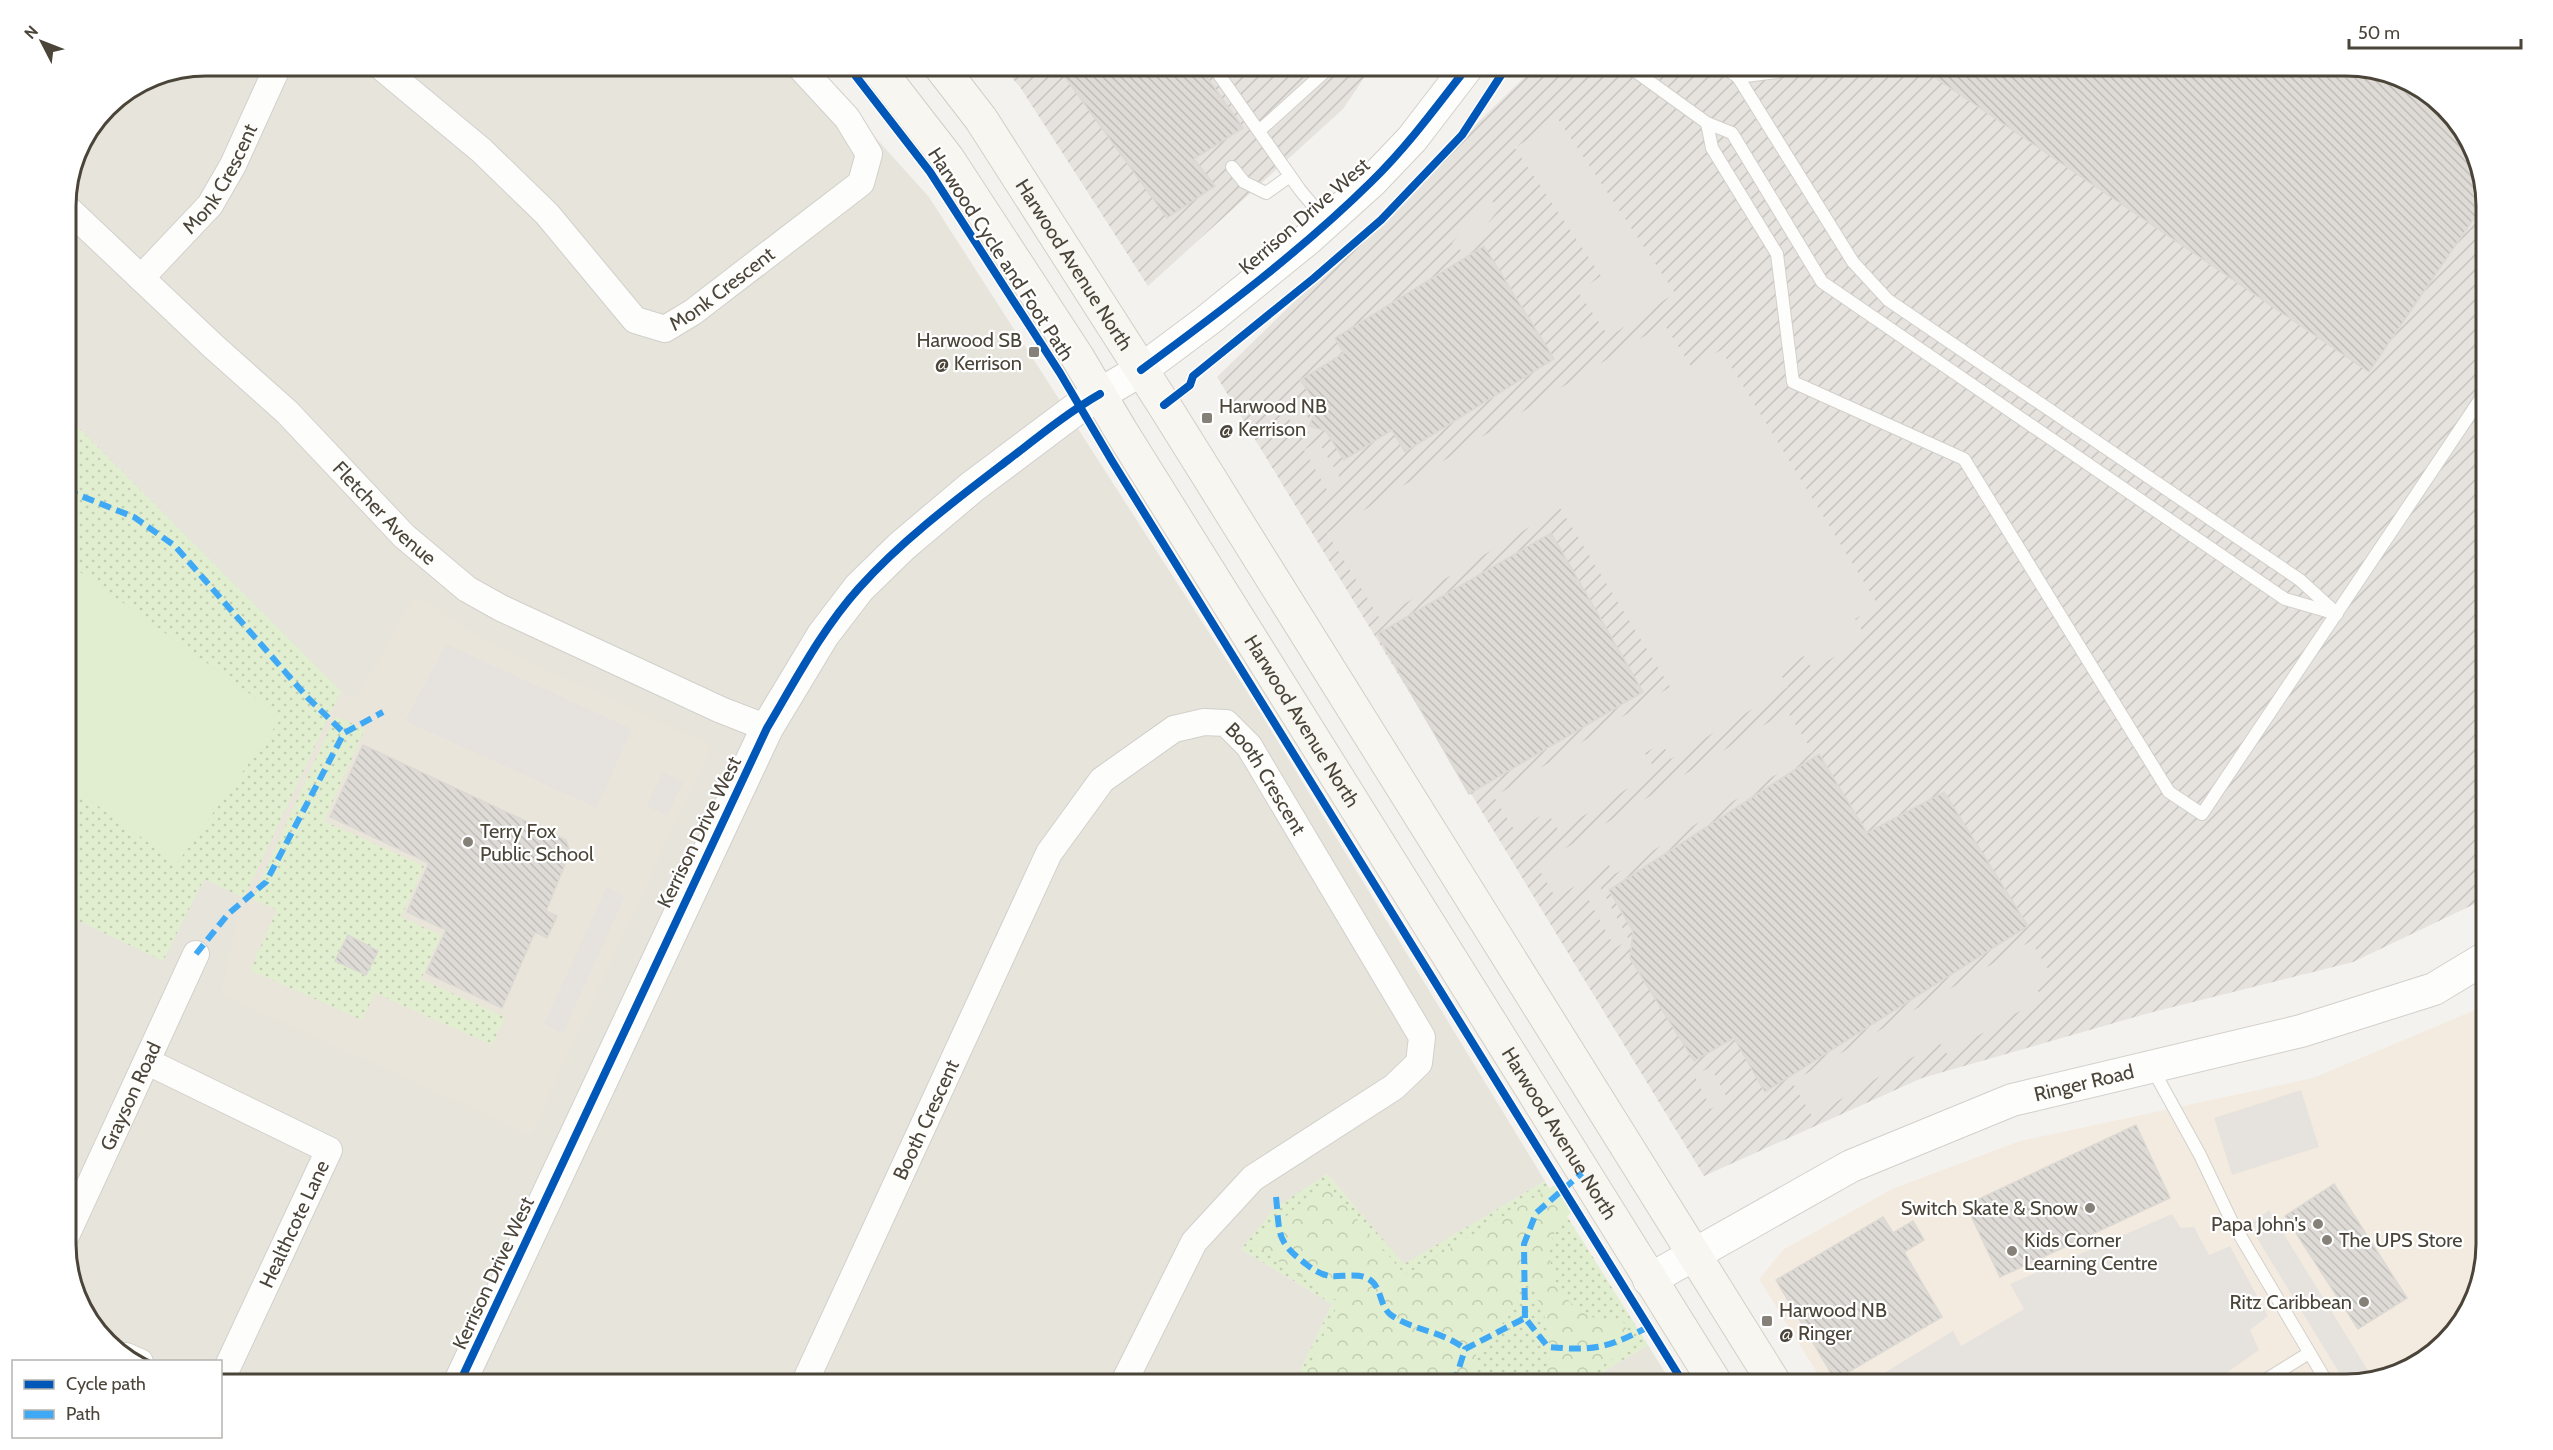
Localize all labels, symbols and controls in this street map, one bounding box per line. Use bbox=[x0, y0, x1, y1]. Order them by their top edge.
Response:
north arrow bbox=[12, 12, 72, 72]
scale bar bbox=[2349, 12, 2522, 50]
text: N bbox=[20, 22, 42, 43]
text: 50 m bbox=[2358, 22, 2400, 44]
street label: Monk Crescent bbox=[177, 120, 262, 239]
street label: Harwood Cycle and Foot Path bbox=[923, 143, 1079, 365]
street label: Kerrison Drive West bbox=[1234, 152, 1375, 279]
street label: Harwood Avenue North bbox=[1011, 175, 1138, 355]
street label: Monk Crescent bbox=[665, 242, 779, 336]
place label: Harwood SB @ Kerrison bbox=[917, 328, 1022, 375]
marker: Harwood SB @ Kerrison bbox=[1027, 345, 1041, 359]
place label: Harwood NB @ Kerrison bbox=[1219, 394, 1327, 441]
marker: Harwood NB @ Kerrison bbox=[1200, 411, 1214, 425]
street label: Fletcher Avenue bbox=[328, 456, 441, 570]
street label: Harwood Avenue North bbox=[1239, 630, 1365, 812]
street label: Booth Crescent bbox=[1220, 717, 1311, 839]
street label: Kerrison Drive West bbox=[652, 752, 746, 912]
place label: Terry Fox Public School bbox=[480, 819, 594, 866]
marker: Terry Fox Public School bbox=[461, 835, 475, 849]
street label: Grayson Road bbox=[95, 1038, 166, 1154]
street label: Harwood Avenue North bbox=[1497, 1043, 1622, 1224]
street label: Booth Crescent bbox=[888, 1056, 964, 1184]
street label: Ringer Road bbox=[2032, 1059, 2136, 1106]
street label: Healthcote Lane bbox=[254, 1156, 334, 1292]
street label: Kerrison Drive West bbox=[447, 1193, 539, 1353]
place label: Switch Skate & Snow bbox=[1901, 1196, 2078, 1220]
marker: Switch Skate & Snow bbox=[2083, 1201, 2097, 1215]
place label: Papa John's bbox=[2211, 1212, 2306, 1236]
marker: Papa John's bbox=[2311, 1217, 2325, 1231]
place label: Kids Corner Learning Centre bbox=[2024, 1228, 2157, 1275]
place label: The UPS Store bbox=[2339, 1228, 2463, 1252]
marker: The UPS Store bbox=[2320, 1233, 2334, 1247]
marker: Kids Corner Learning Centre bbox=[2005, 1244, 2019, 1258]
place label: Ritz Caribbean bbox=[2229, 1290, 2352, 1314]
marker: Ritz Caribbean bbox=[2357, 1295, 2371, 1309]
place label: Harwood NB @ Ringer bbox=[1779, 1298, 1887, 1345]
marker: Harwood NB @ Ringer bbox=[1760, 1314, 1774, 1328]
legend bbox=[12, 1360, 222, 1438]
text: Cycle path bbox=[66, 1373, 146, 1395]
text: Path bbox=[66, 1403, 100, 1425]

